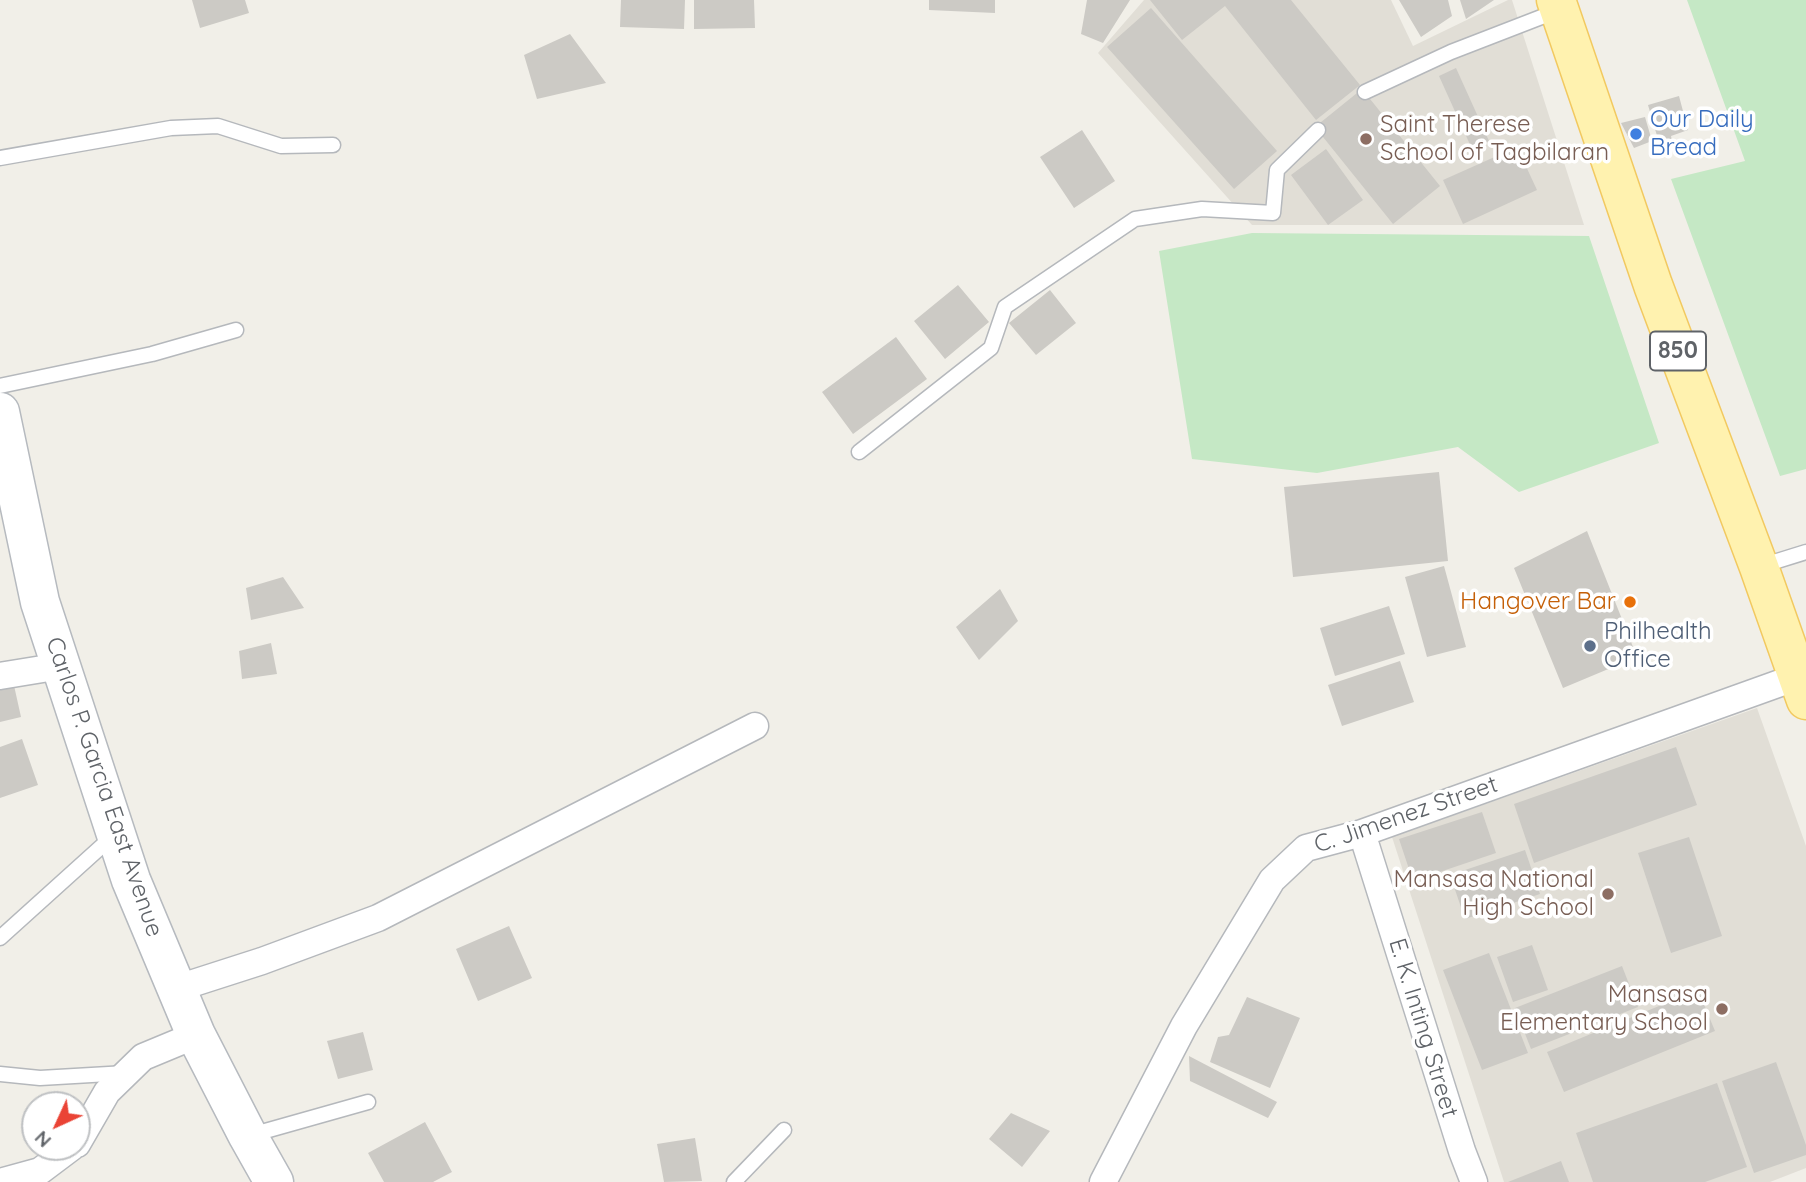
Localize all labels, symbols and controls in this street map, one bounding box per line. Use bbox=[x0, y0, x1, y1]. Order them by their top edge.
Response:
place label: Our Daily Bread bbox=[1650, 106, 1754, 162]
place label: Saint Therese School of Tagbilaran bbox=[1380, 111, 1609, 167]
marker: Our Daily Bread bbox=[1628, 126, 1644, 142]
marker: Saint Therese School of Tagbilaran bbox=[1358, 131, 1374, 147]
road number: 850 bbox=[1650, 332, 1706, 370]
place label: Hangover Bar bbox=[1460, 588, 1616, 616]
marker: Hangover Bar bbox=[1622, 594, 1638, 610]
place label: Philhealth Office bbox=[1604, 618, 1712, 674]
street label: Carlos P. Garcia East Avenue bbox=[39, 633, 169, 941]
marker: Philhealth Office bbox=[1582, 638, 1598, 654]
street label: C. Jimenez Street bbox=[1311, 770, 1501, 860]
place label: Mansasa National High School bbox=[1393, 866, 1594, 922]
marker: Mansasa National High School bbox=[1600, 886, 1616, 902]
street label: E. K. Inting Street bbox=[1382, 935, 1464, 1121]
place label: Mansasa Elementary School bbox=[1500, 981, 1708, 1037]
marker: Mansasa Elementary School bbox=[1714, 1001, 1730, 1017]
north arrow bbox=[21, 1091, 91, 1161]
text: N bbox=[29, 1126, 56, 1153]

